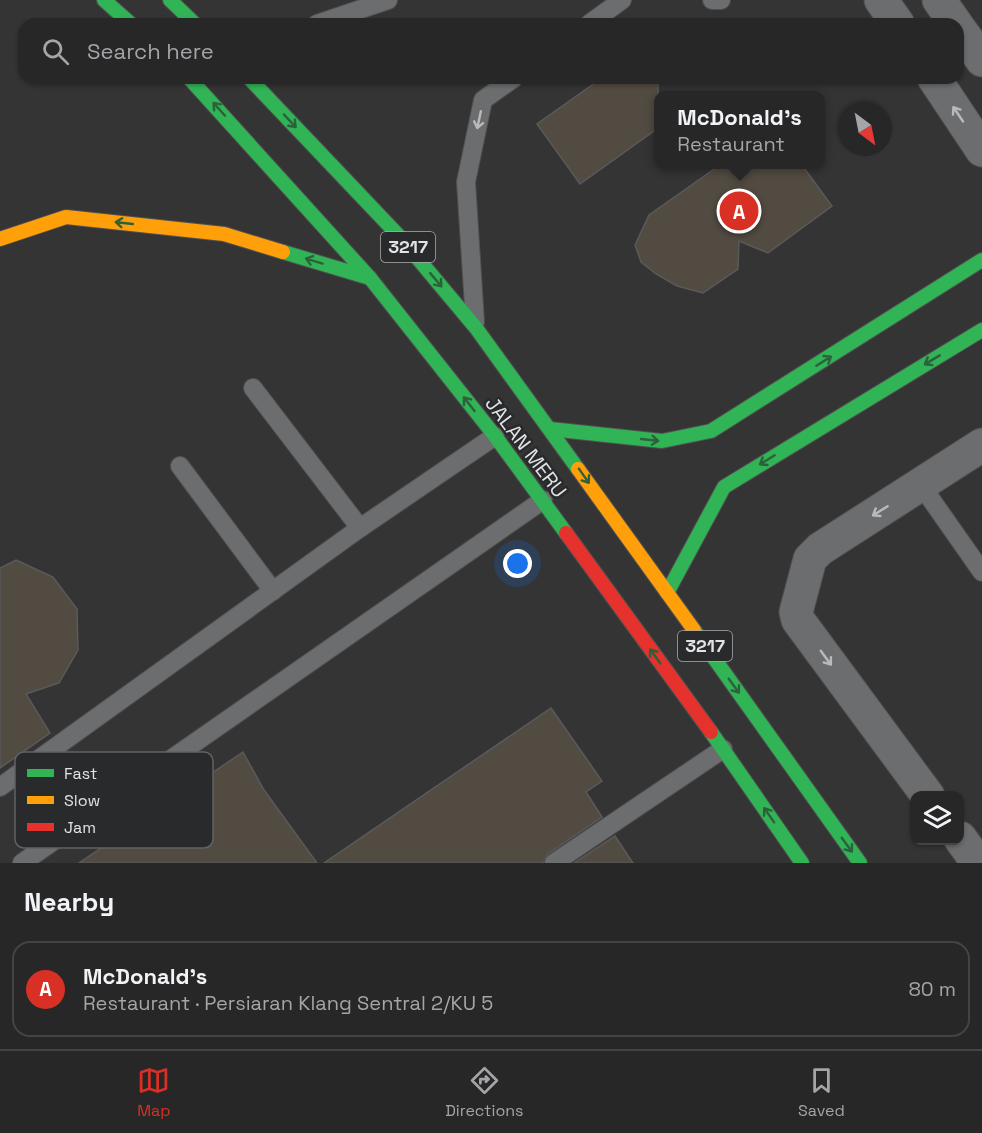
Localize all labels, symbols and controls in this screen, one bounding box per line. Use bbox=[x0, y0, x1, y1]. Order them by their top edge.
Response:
search box bbox=[18, 18, 964, 84]
icon: search bbox=[39, 35, 72, 68]
text: Search here bbox=[87, 37, 214, 65]
popup bbox=[654, 91, 825, 169]
one-way arrow bbox=[212, 102, 226, 117]
north arrow bbox=[838, 102, 892, 156]
text: McDonald's bbox=[677, 103, 802, 131]
one-way arrow bbox=[952, 106, 964, 123]
one-way arrow bbox=[473, 110, 484, 130]
one-way arrow bbox=[282, 113, 297, 128]
text: Restaurant bbox=[677, 131, 785, 157]
pin: A bbox=[720, 188, 758, 234]
one-way arrow bbox=[114, 217, 134, 228]
road number: 3217 bbox=[381, 232, 435, 262]
one-way arrow bbox=[305, 255, 324, 266]
one-way arrow bbox=[429, 272, 442, 288]
one-way arrow bbox=[815, 355, 832, 367]
one-way arrow bbox=[924, 355, 941, 367]
street label: JALAN MERU bbox=[479, 391, 573, 503]
one-way arrow bbox=[463, 396, 476, 412]
one-way arrow bbox=[640, 435, 660, 446]
one-way arrow bbox=[760, 454, 776, 466]
one-way arrow bbox=[578, 468, 590, 484]
one-way arrow bbox=[871, 504, 888, 517]
your location bbox=[503, 549, 532, 578]
road number: 3217 bbox=[678, 631, 732, 661]
one-way arrow bbox=[649, 649, 662, 665]
one-way arrow bbox=[820, 649, 832, 665]
one-way arrow bbox=[728, 678, 740, 694]
legend bbox=[15, 752, 213, 848]
text: Fast bbox=[64, 763, 97, 784]
text: Slow bbox=[64, 790, 100, 811]
map controls bbox=[910, 791, 964, 845]
button: layers bbox=[910, 791, 964, 845]
one-way arrow bbox=[763, 807, 775, 824]
text: Jam bbox=[64, 817, 96, 838]
one-way arrow bbox=[841, 836, 853, 853]
text: Nearby bbox=[24, 885, 114, 919]
text: McDonald's bbox=[83, 962, 207, 990]
text: A bbox=[39, 976, 52, 1002]
text: 80 m bbox=[908, 976, 956, 1002]
text: Restaurant · Persiaran Klang Sentral 2/KU 5 bbox=[83, 990, 493, 1016]
tab: Map bbox=[137, 1064, 171, 1121]
tab: Directions bbox=[445, 1064, 524, 1121]
tab: Saved bbox=[798, 1064, 845, 1121]

